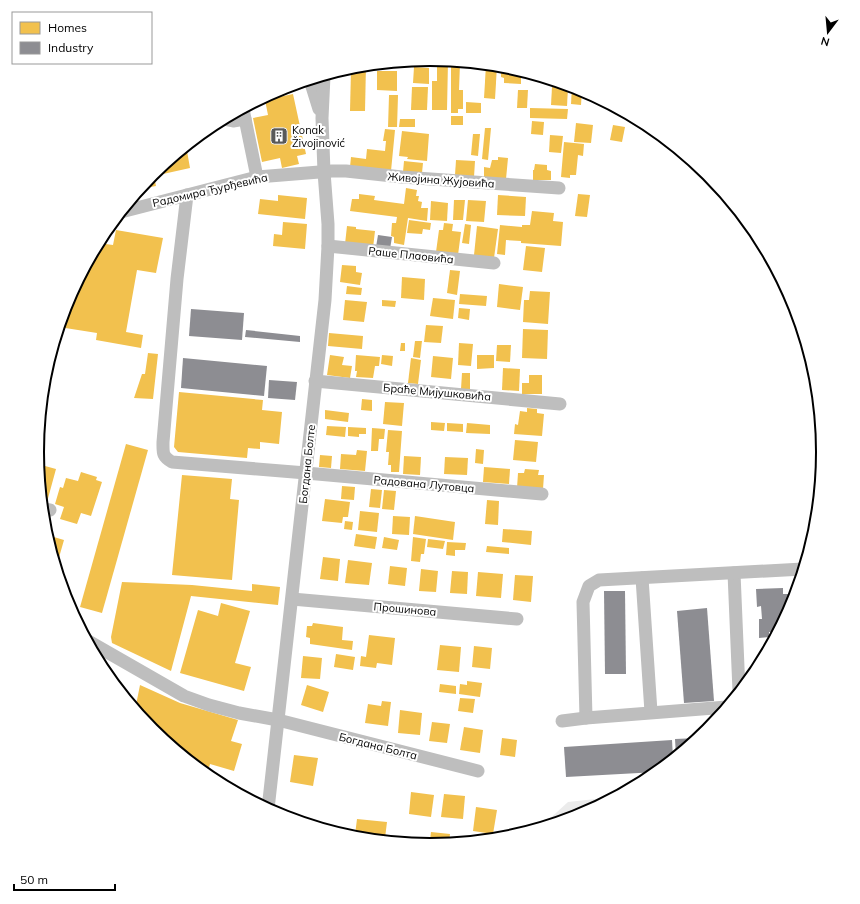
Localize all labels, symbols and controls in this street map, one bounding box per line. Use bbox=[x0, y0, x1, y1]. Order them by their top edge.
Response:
legend bbox=[12, 12, 152, 64]
north arrow bbox=[808, 12, 848, 52]
text: Homes bbox=[48, 20, 87, 35]
text: N bbox=[819, 34, 831, 49]
text: Industry bbox=[48, 40, 94, 55]
place label: Konak Živojinović bbox=[292, 123, 346, 150]
building icon: Konak Živojinović bbox=[269, 126, 289, 146]
street label: Живојина Жујовића bbox=[387, 169, 495, 191]
street label: Радомира Ђурђевића bbox=[151, 170, 269, 210]
street label: Раше Плаовића bbox=[368, 244, 454, 266]
street label: Браће Мијушковића bbox=[382, 380, 492, 404]
street label: Богдана Болте bbox=[296, 424, 318, 504]
street label: Радована Лутовца bbox=[373, 473, 475, 495]
street label: Прошинова bbox=[373, 599, 437, 619]
street label: Богдана Болта bbox=[337, 730, 419, 762]
scale bar bbox=[14, 866, 115, 892]
text: 50 m bbox=[20, 872, 48, 887]

